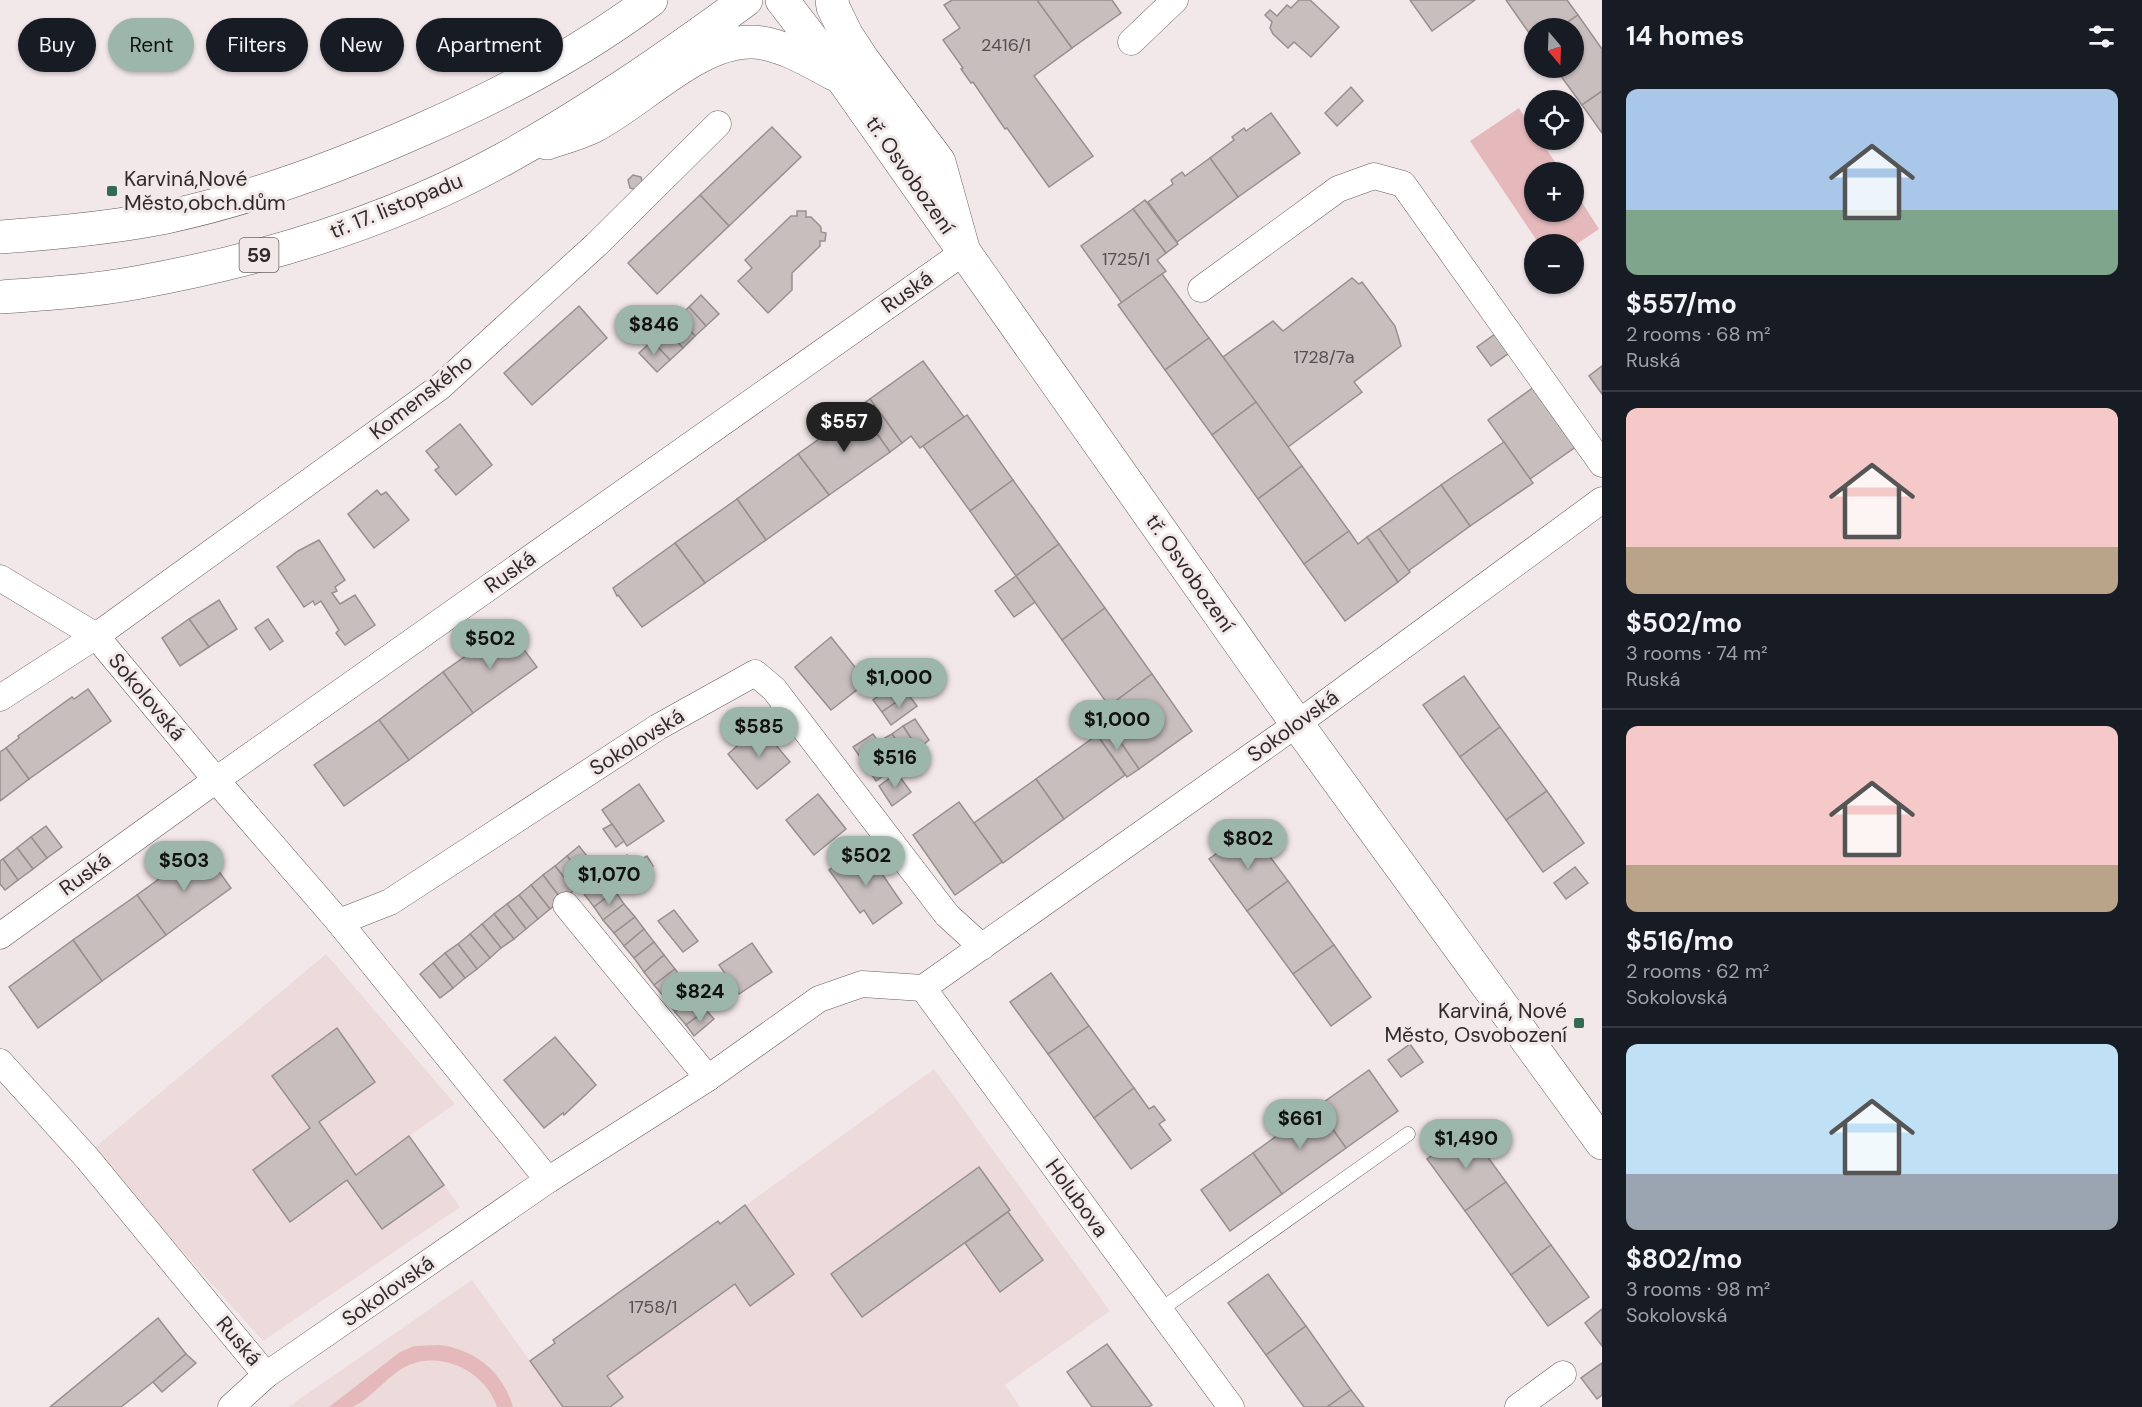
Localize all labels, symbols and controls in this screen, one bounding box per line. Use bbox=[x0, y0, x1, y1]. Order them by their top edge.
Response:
chip: Buy bbox=[18, 18, 96, 72]
chip: Rent bbox=[108, 18, 194, 72]
chip: Filters bbox=[206, 18, 308, 72]
chip: New bbox=[320, 18, 404, 72]
chip: Apartment bbox=[416, 18, 563, 72]
north arrow bbox=[1524, 18, 1584, 78]
map controls bbox=[1524, 18, 1584, 294]
text: 14 homes bbox=[1626, 19, 1744, 53]
icon: filters bbox=[2085, 20, 2118, 53]
house number: 2416/1 bbox=[981, 33, 1031, 57]
button: locate bbox=[1524, 90, 1584, 150]
street label: tř. Osvobození bbox=[859, 110, 961, 240]
icon: home bbox=[1818, 128, 1926, 236]
button: + bbox=[1524, 162, 1584, 222]
place label: Karviná,Nové Město,obch.dům bbox=[124, 165, 286, 217]
street label: tř. 17. listopadu bbox=[325, 167, 467, 245]
marker: Karviná,Nové Město,obch.dům bbox=[105, 184, 119, 198]
button: − bbox=[1524, 234, 1584, 294]
road number: 59 bbox=[240, 238, 278, 272]
house number: 1725/1 bbox=[1102, 247, 1150, 271]
street label: Ruská bbox=[876, 264, 938, 320]
text: $557/mo bbox=[1626, 287, 1737, 321]
pin: $846 bbox=[618, 305, 690, 356]
text: $846 bbox=[629, 311, 679, 337]
text: 2 rooms · 68 m² bbox=[1626, 321, 1771, 347]
house number: 1728/7a bbox=[1293, 345, 1355, 369]
text: Ruská bbox=[1626, 347, 1680, 373]
street label: Komenského bbox=[364, 348, 478, 446]
pin: $557 bbox=[808, 402, 880, 453]
text: $557 bbox=[820, 408, 868, 434]
icon: home bbox=[1818, 447, 1926, 555]
street label: tř. Osvobození bbox=[1139, 508, 1241, 638]
street label: Ruská bbox=[479, 544, 541, 600]
text: $502/mo bbox=[1626, 606, 1742, 640]
pin: $502 bbox=[454, 619, 526, 670]
text: $502 bbox=[465, 625, 515, 651]
text: 3 rooms · 74 m² bbox=[1626, 640, 1768, 666]
street label: Sokolovská bbox=[102, 647, 192, 747]
pin: $1,000 bbox=[850, 658, 948, 709]
text: $1,000 bbox=[866, 664, 932, 690]
text: Ruská bbox=[1626, 666, 1680, 692]
street label: Sokolovská bbox=[1242, 683, 1344, 769]
pin: $1,000 bbox=[1068, 700, 1166, 751]
street label: Sokolovská bbox=[584, 702, 690, 782]
text: $1,000 bbox=[1084, 706, 1150, 732]
pin: $585 bbox=[723, 707, 795, 758]
text: $585 bbox=[734, 713, 784, 739]
pin: $516 bbox=[859, 738, 931, 789]
text: $516 bbox=[873, 744, 917, 770]
icon: home bbox=[1818, 765, 1926, 873]
pin: $802 bbox=[1212, 819, 1284, 870]
text: $802 bbox=[1223, 825, 1273, 851]
pin: $502 bbox=[830, 836, 902, 887]
pin: $503 bbox=[148, 841, 220, 892]
text: $502 bbox=[841, 842, 891, 868]
street label: Ruská bbox=[54, 846, 116, 902]
text: $503 bbox=[159, 847, 209, 873]
pin: $1,070 bbox=[560, 855, 658, 906]
text: $1,070 bbox=[578, 861, 640, 887]
text: $516/mo bbox=[1626, 924, 1734, 958]
text: 2 rooms · 62 m² bbox=[1626, 958, 1769, 984]
pin: $824 bbox=[664, 972, 736, 1023]
text: $824 bbox=[676, 978, 725, 1004]
text: Sokolovská bbox=[1626, 984, 1727, 1010]
place label: Karviná, Nové Město, Osvobození bbox=[1384, 997, 1567, 1049]
marker: Karviná, Nové Město, Osvobození bbox=[1572, 1016, 1586, 1030]
icon: home bbox=[1818, 1083, 1926, 1191]
pin: $661 bbox=[1264, 1099, 1336, 1150]
text: $661 bbox=[1278, 1105, 1322, 1131]
pin: $1,490 bbox=[1417, 1119, 1515, 1170]
text: $1,490 bbox=[1434, 1125, 1498, 1151]
street label: Holubova bbox=[1039, 1153, 1115, 1243]
text: $802/mo bbox=[1626, 1242, 1742, 1276]
street label: Sokolovská bbox=[336, 1249, 440, 1333]
text: 3 rooms · 98 m² bbox=[1626, 1276, 1770, 1302]
house number: 1758/1 bbox=[629, 1295, 677, 1319]
text: Sokolovská bbox=[1626, 1302, 1727, 1328]
street label: Ruská bbox=[210, 1310, 268, 1372]

